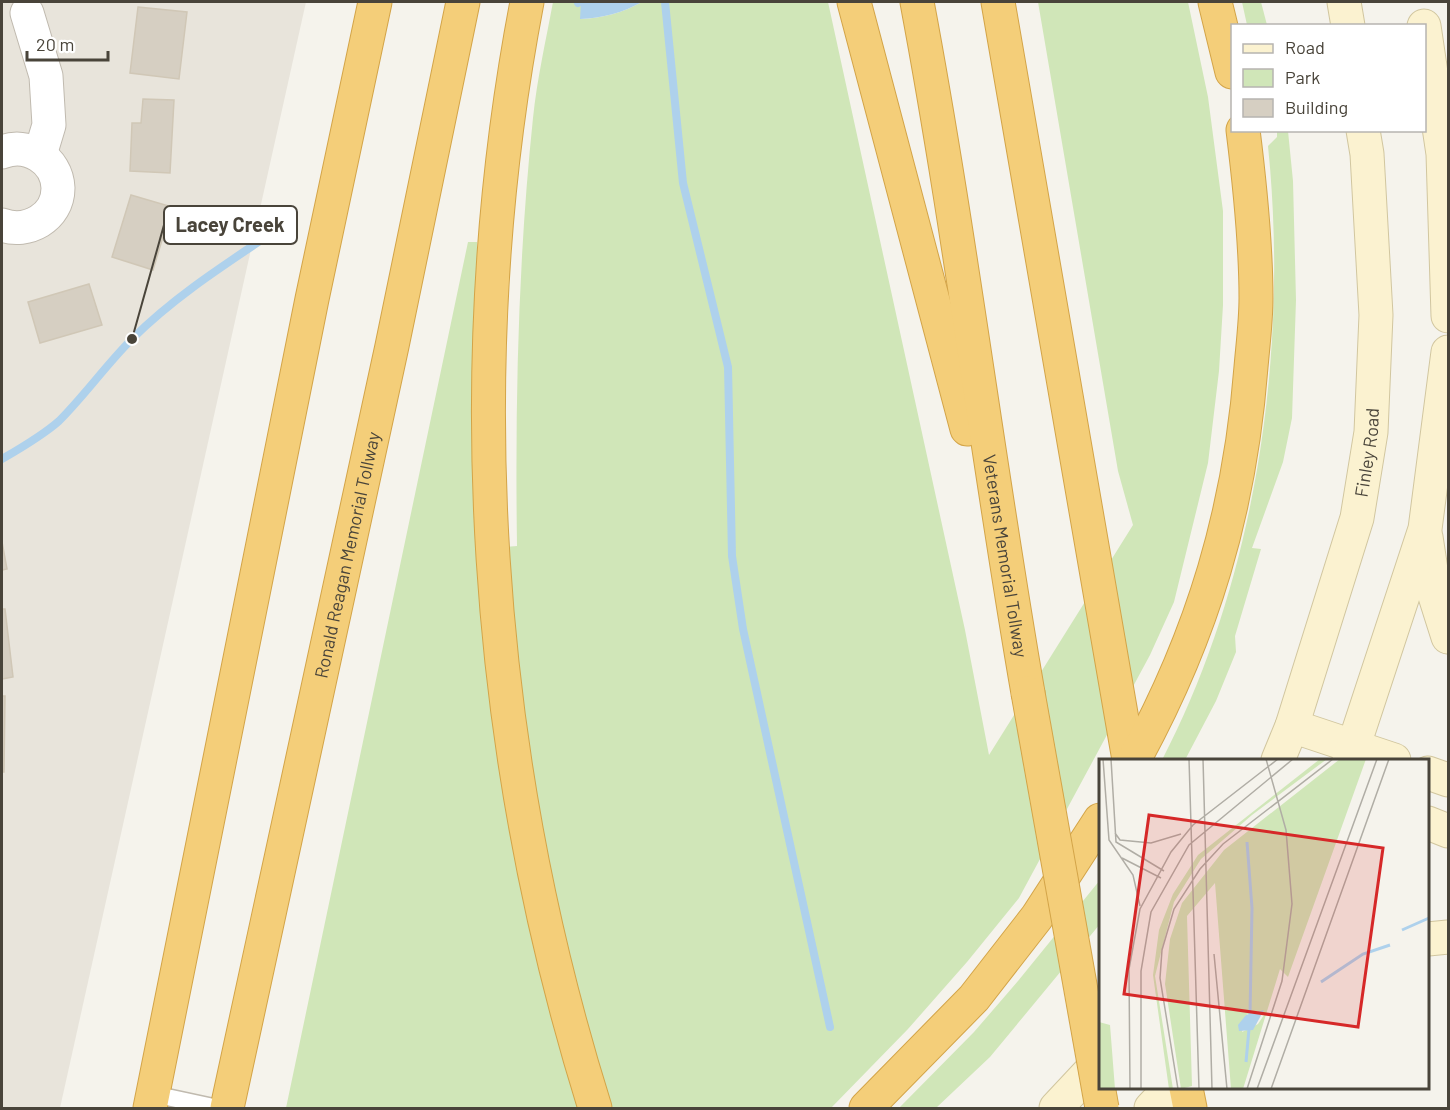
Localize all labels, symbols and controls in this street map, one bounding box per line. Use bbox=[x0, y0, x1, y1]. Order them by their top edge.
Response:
scale bar bbox=[27, 24, 108, 62]
legend bbox=[1231, 24, 1426, 132]
text: 20 m bbox=[36, 33, 74, 55]
text: Road bbox=[1285, 36, 1325, 58]
text: Park bbox=[1285, 66, 1320, 88]
text: Building bbox=[1285, 96, 1348, 118]
callout: Lacey Creek bbox=[164, 206, 297, 244]
text: Lacey Creek bbox=[175, 212, 285, 236]
street label: Finley Road bbox=[1350, 407, 1383, 499]
street label: Ronald Reagan Memorial Tollway bbox=[309, 430, 384, 680]
street label: Veterans Memorial Tollway bbox=[979, 453, 1033, 659]
inset map bbox=[1099, 759, 1429, 1089]

